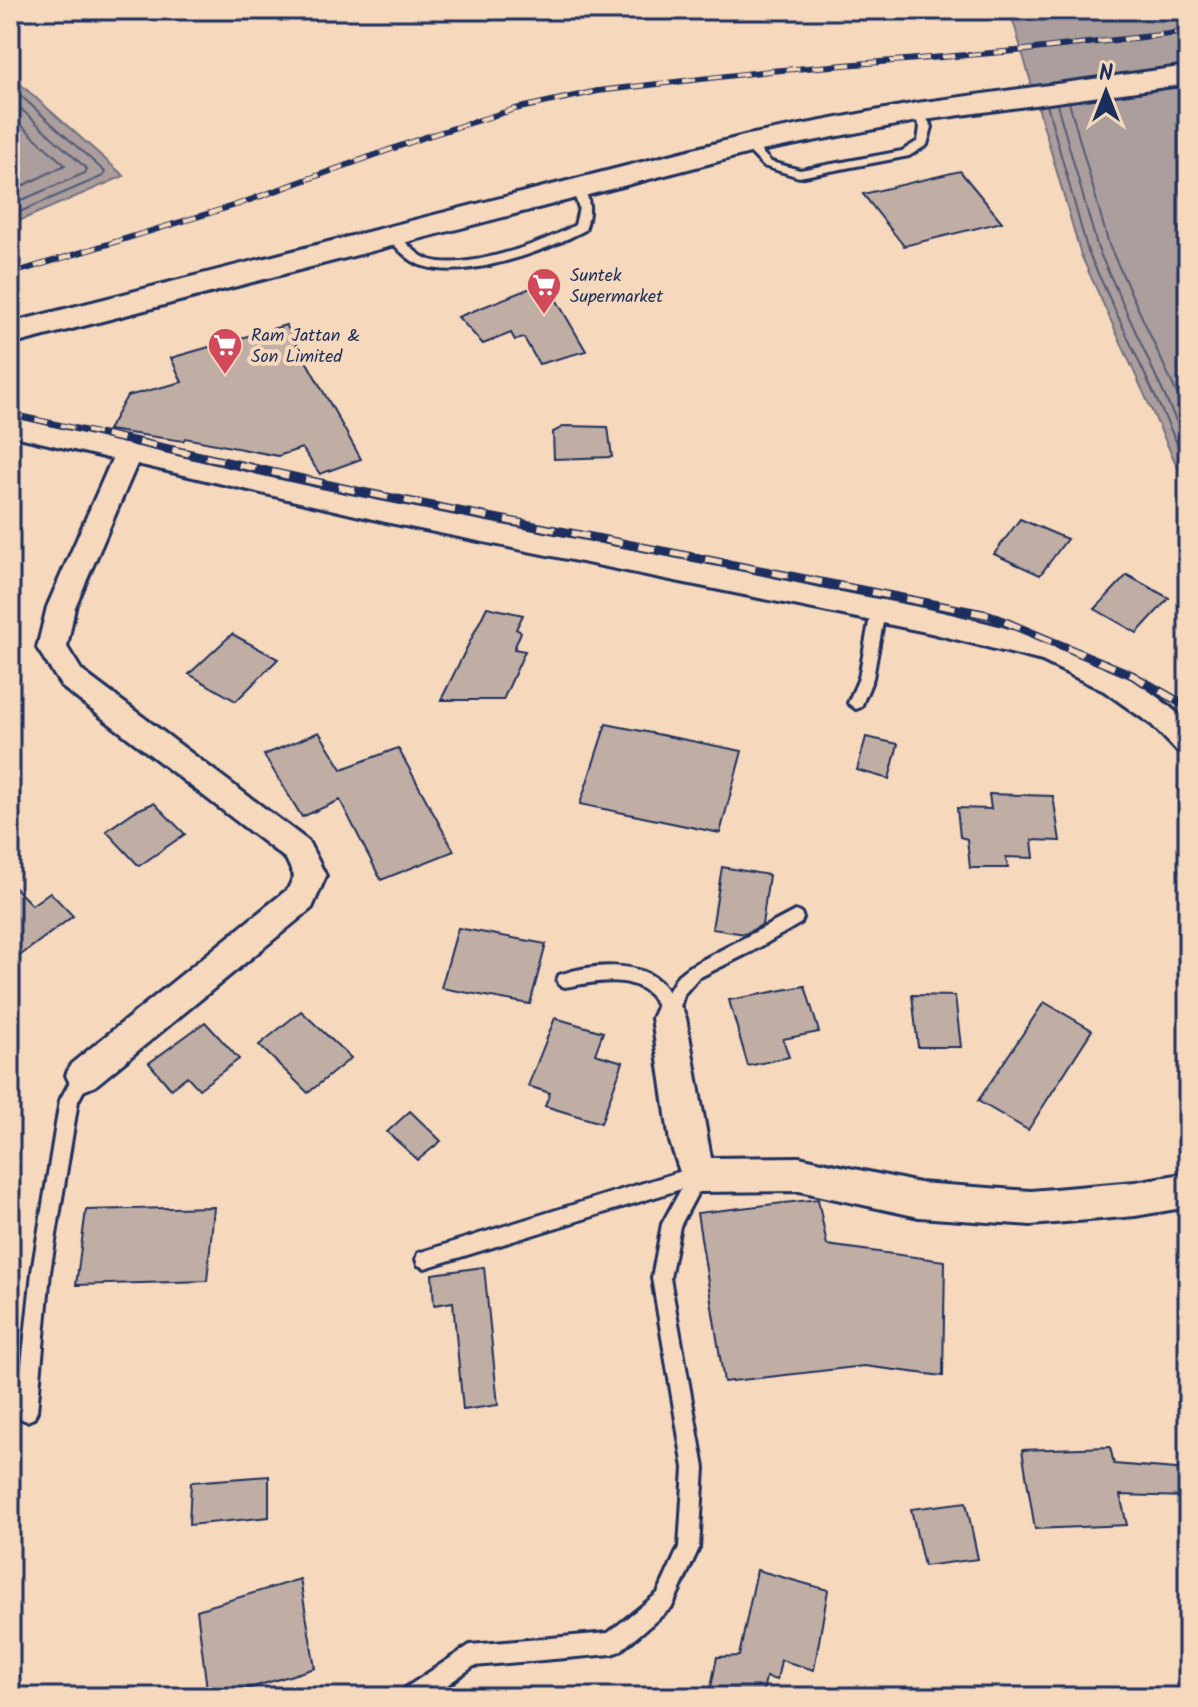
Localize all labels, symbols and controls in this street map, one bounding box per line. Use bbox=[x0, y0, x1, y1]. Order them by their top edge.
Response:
north arrow bbox=[1066, 52, 1146, 132]
text: N bbox=[1099, 57, 1113, 92]
place label: Suntek Supermarket bbox=[570, 262, 664, 312]
supermarket icon: Suntek Supermarket bbox=[525, 266, 563, 316]
place label: Ram Jattan & Son Limited bbox=[251, 322, 360, 372]
supermarket icon: Ram Jattan & Son Limited bbox=[206, 326, 244, 376]

